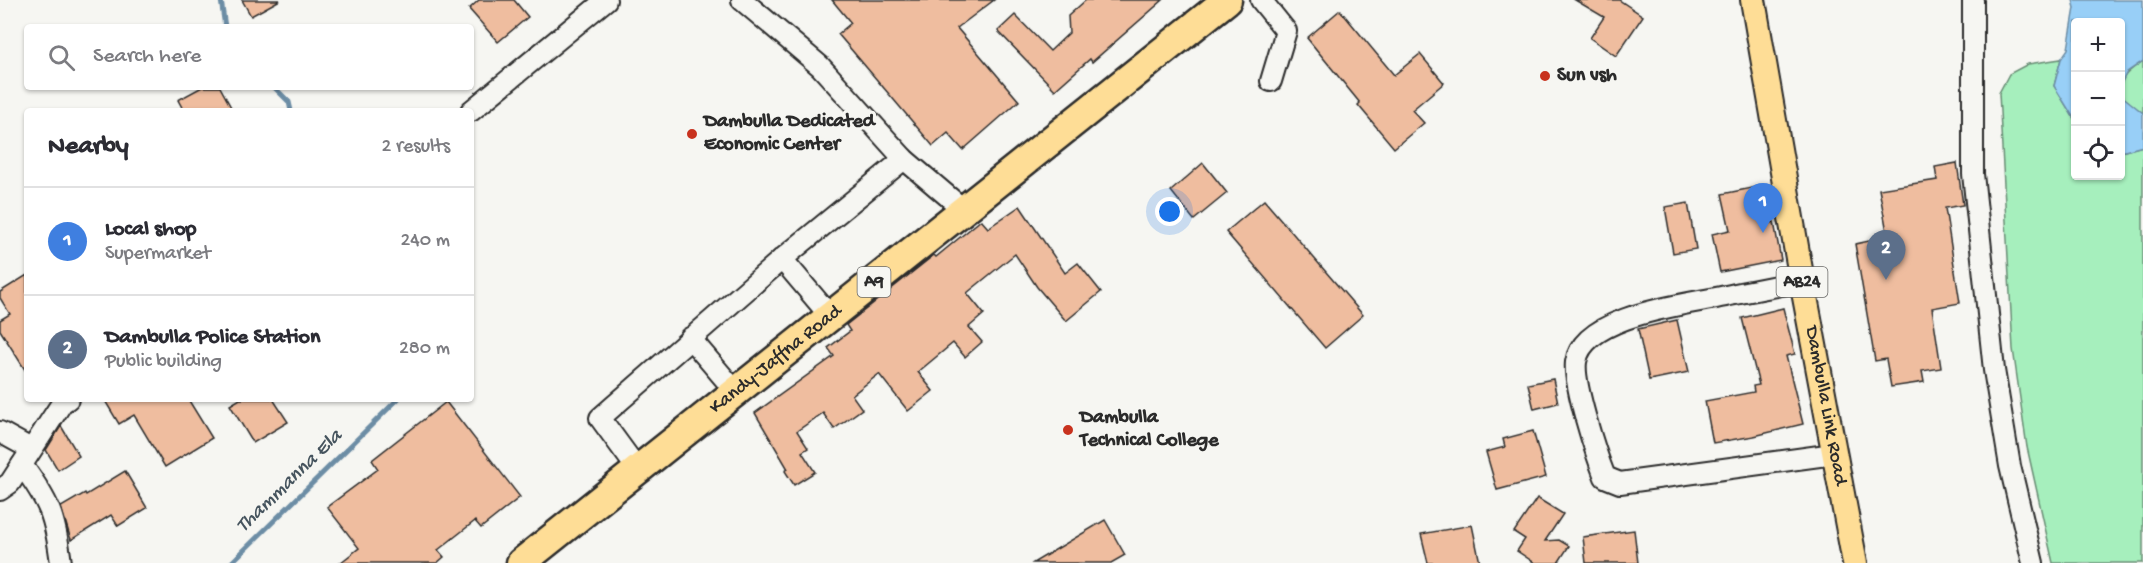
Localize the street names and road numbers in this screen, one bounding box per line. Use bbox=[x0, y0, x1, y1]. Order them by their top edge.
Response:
road number: A9 bbox=[858, 267, 890, 297]
road number: AB24 bbox=[1776, 267, 1828, 297]
street label: Kandy-Jaffna Road bbox=[705, 299, 848, 419]
street label: Dambulla Link Road bbox=[1799, 322, 1852, 489]

